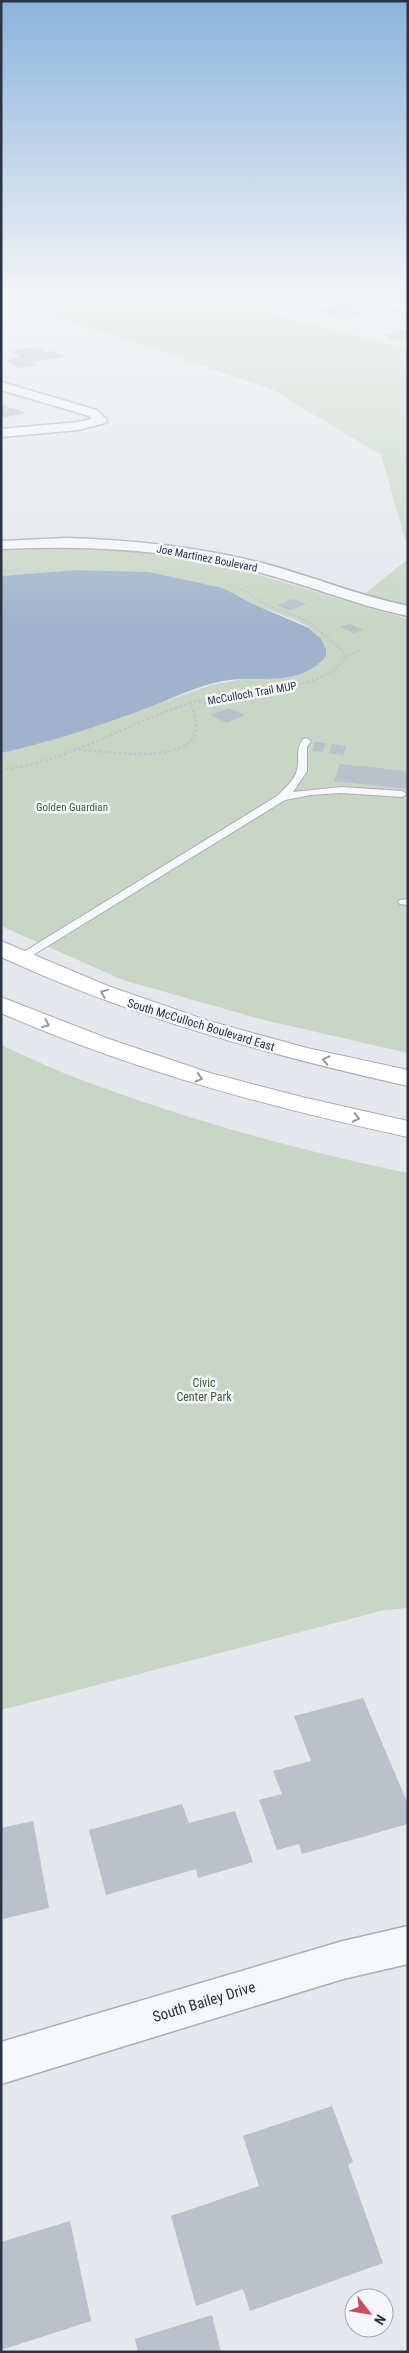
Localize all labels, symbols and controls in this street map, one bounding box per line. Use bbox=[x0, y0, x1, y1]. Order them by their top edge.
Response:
street label: Joe Martinez Boulevard bbox=[155, 542, 258, 575]
street label: McCulloch Trail MUP bbox=[207, 679, 298, 708]
park label: Golden Guardian bbox=[36, 801, 108, 814]
one-way arrow bbox=[100, 989, 108, 999]
street label: South McCulloch Boulevard East bbox=[126, 996, 277, 1054]
one-way arrow bbox=[41, 1018, 50, 1028]
one-way arrow bbox=[321, 1056, 330, 1066]
one-way arrow bbox=[194, 1072, 203, 1082]
one-way arrow bbox=[352, 1112, 361, 1123]
park label: Civic Center Park bbox=[176, 1376, 232, 1404]
street label: South Bailey Drive bbox=[150, 1978, 258, 2026]
north arrow bbox=[344, 2288, 394, 2338]
text: N bbox=[371, 2312, 389, 2327]

